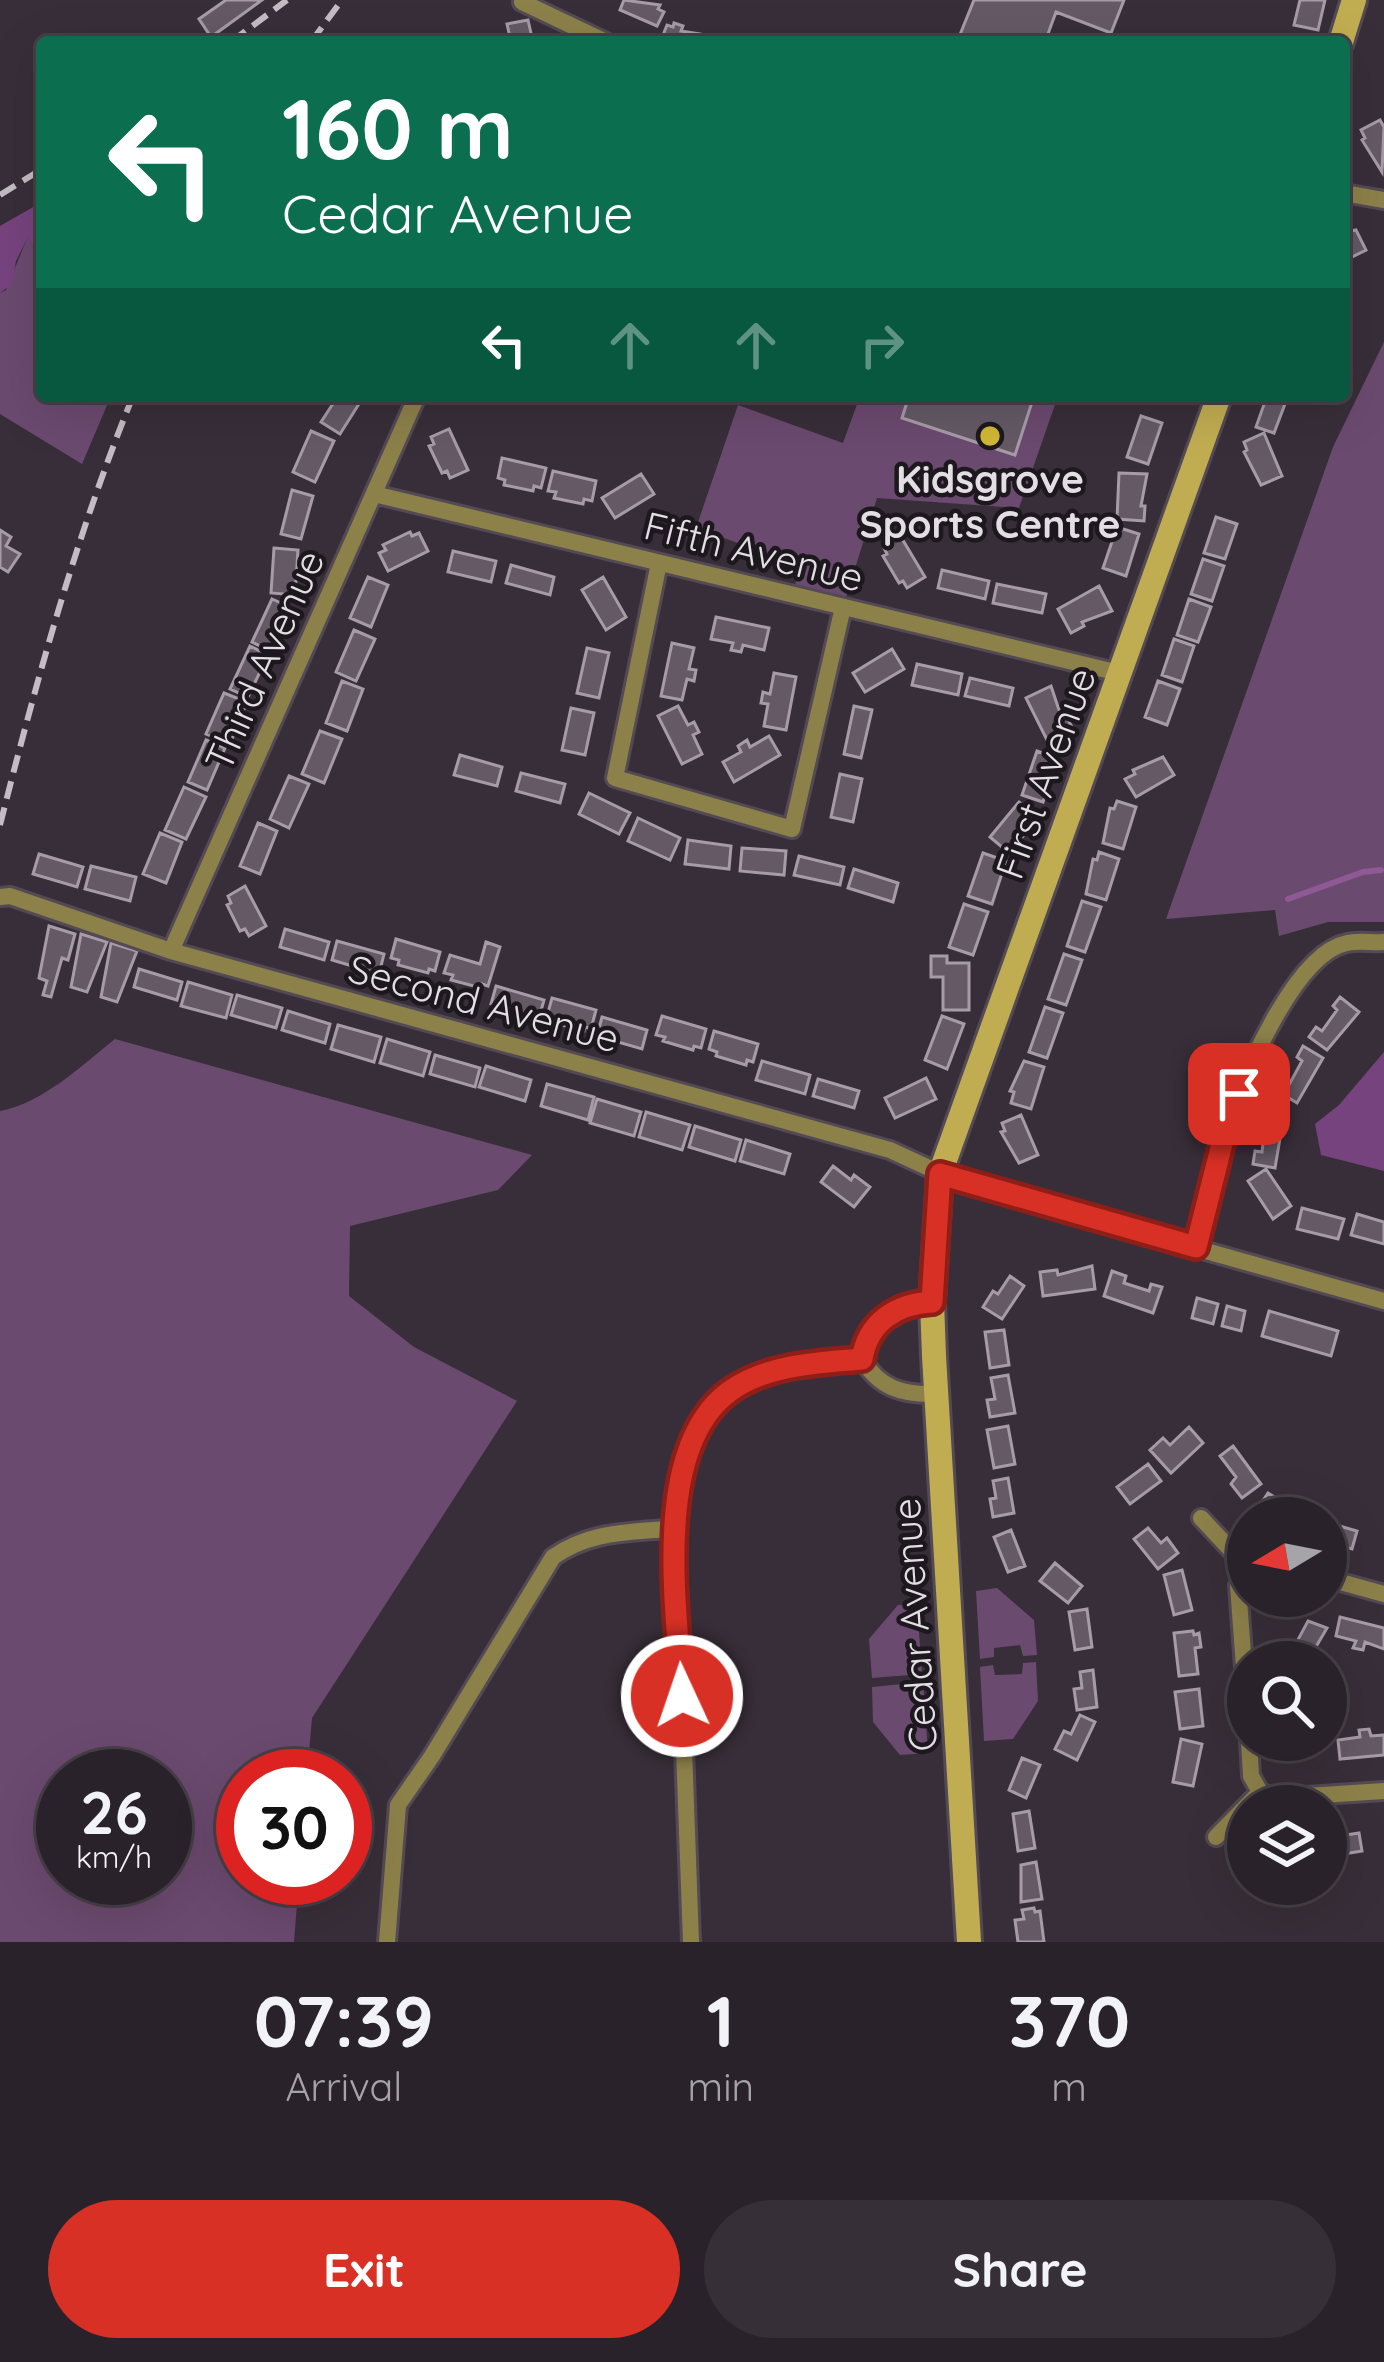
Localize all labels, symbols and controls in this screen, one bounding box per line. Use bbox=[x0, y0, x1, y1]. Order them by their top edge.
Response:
text: 160 m bbox=[282, 75, 514, 180]
icon: left bbox=[84, 84, 240, 240]
text: Cedar Avenue bbox=[282, 179, 633, 247]
icon: left bbox=[471, 312, 537, 378]
icon: ahead bbox=[597, 312, 663, 378]
icon: ahead bbox=[723, 312, 789, 378]
icon: right bbox=[849, 312, 915, 378]
marker: Kidsgrove Sports Centre bbox=[977, 423, 1003, 449]
place label: Kidsgrove Sports Centre bbox=[859, 454, 1121, 548]
street label: Fifth Avenue bbox=[639, 500, 869, 602]
street label: Third Avenue bbox=[194, 542, 334, 778]
street label: First Avenue bbox=[984, 661, 1106, 885]
street label: Second Avenue bbox=[343, 943, 625, 1063]
pin bbox=[1188, 1043, 1290, 1145]
icon: arrive bbox=[1206, 1061, 1272, 1127]
street label: Cedar Avenue bbox=[881, 1497, 947, 1753]
north arrow bbox=[1227, 1497, 1347, 1617]
map controls bbox=[1227, 1497, 1347, 1905]
position arrow bbox=[619, 1633, 745, 1759]
button: search bbox=[1227, 1641, 1347, 1761]
speed limit sign: 30 bbox=[216, 1749, 372, 1905]
text: 26 bbox=[80, 1774, 148, 1849]
button: layers bbox=[1227, 1785, 1347, 1905]
text: km/h bbox=[76, 1838, 152, 1876]
text: 07:39 bbox=[254, 1975, 434, 2065]
text: 1 bbox=[707, 1975, 735, 2065]
text: 370 bbox=[1008, 1975, 1130, 2065]
text: Arrival bbox=[285, 2062, 402, 2111]
text: min bbox=[688, 2062, 754, 2111]
text: m bbox=[1051, 2062, 1087, 2111]
button: Exit bbox=[48, 2200, 680, 2338]
button: Share bbox=[704, 2200, 1336, 2338]

